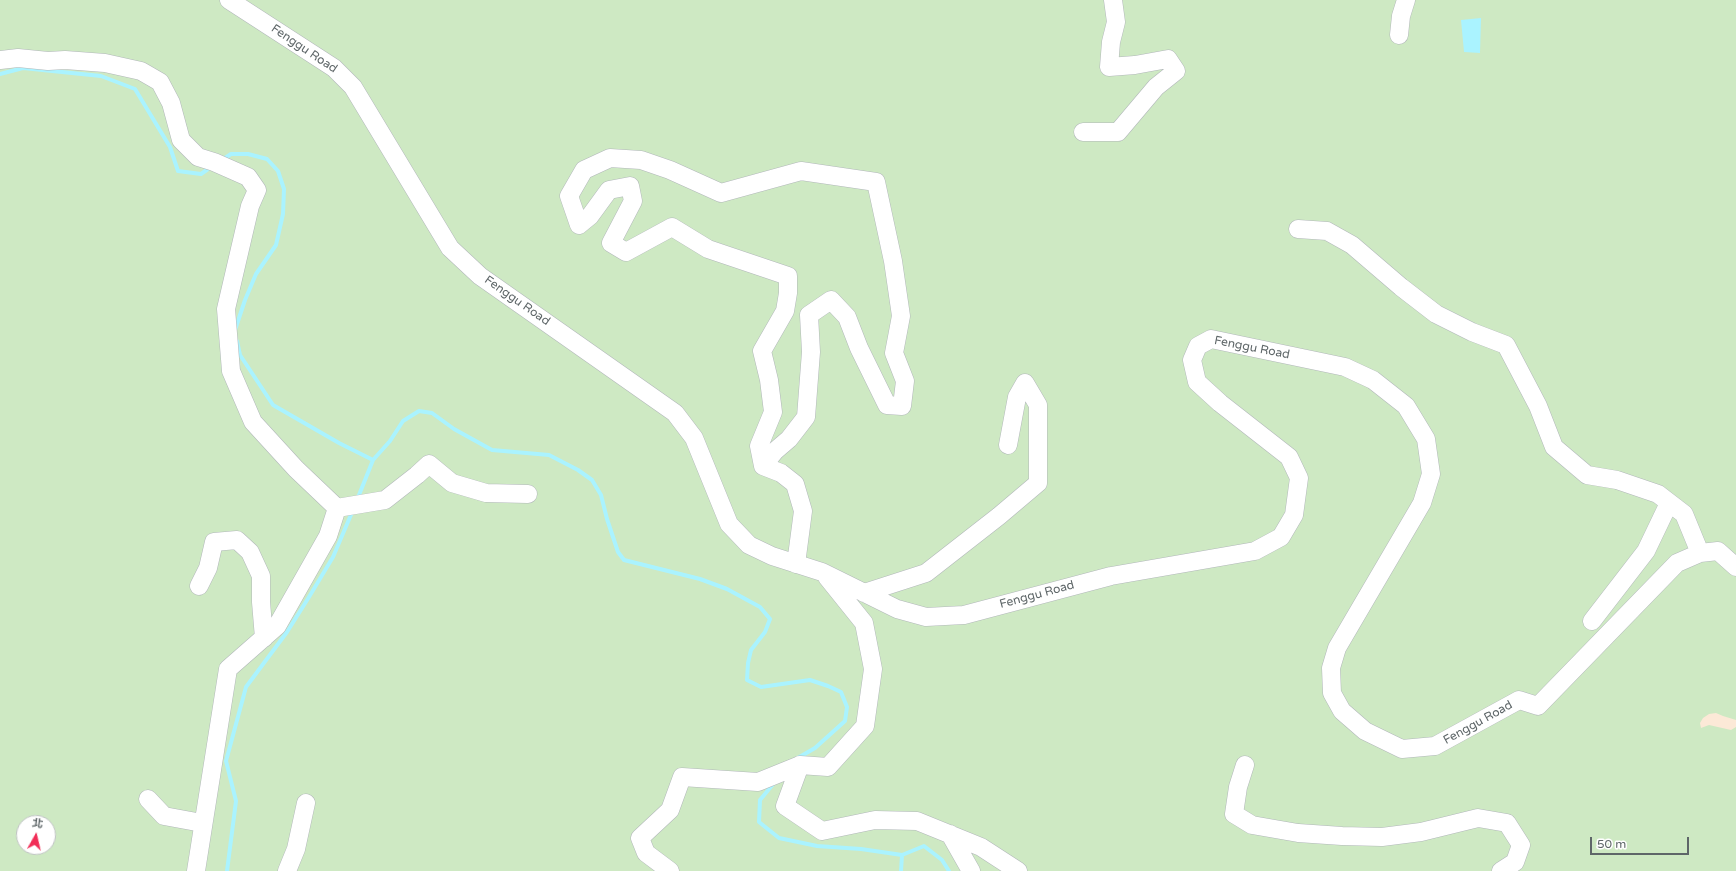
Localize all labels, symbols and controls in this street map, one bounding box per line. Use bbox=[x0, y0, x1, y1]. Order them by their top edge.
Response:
street label: Fenggu Road bbox=[268, 22, 340, 76]
street label: Fenggu Road bbox=[481, 273, 553, 329]
street label: Fenggu Road bbox=[1213, 334, 1291, 362]
street label: Fenggu Road bbox=[998, 578, 1076, 612]
street label: Fenggu Road bbox=[1441, 698, 1515, 748]
north arrow bbox=[16, 815, 56, 855]
text: 北 bbox=[31, 816, 44, 831]
scale bar bbox=[1592, 829, 1691, 855]
text: 50 m bbox=[1597, 837, 1626, 851]

